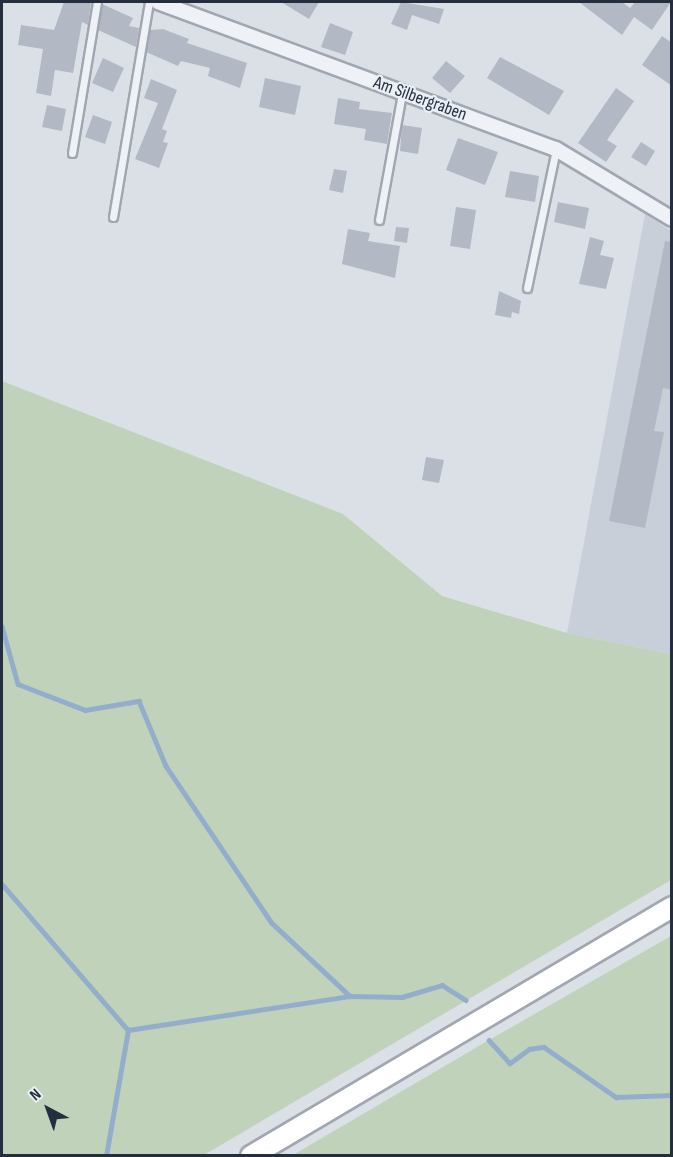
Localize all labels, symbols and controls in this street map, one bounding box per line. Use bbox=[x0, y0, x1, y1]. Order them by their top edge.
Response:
street label: Am Silbergraben bbox=[370, 72, 470, 126]
north arrow bbox=[18, 1079, 78, 1139]
text: N bbox=[26, 1085, 45, 1105]

